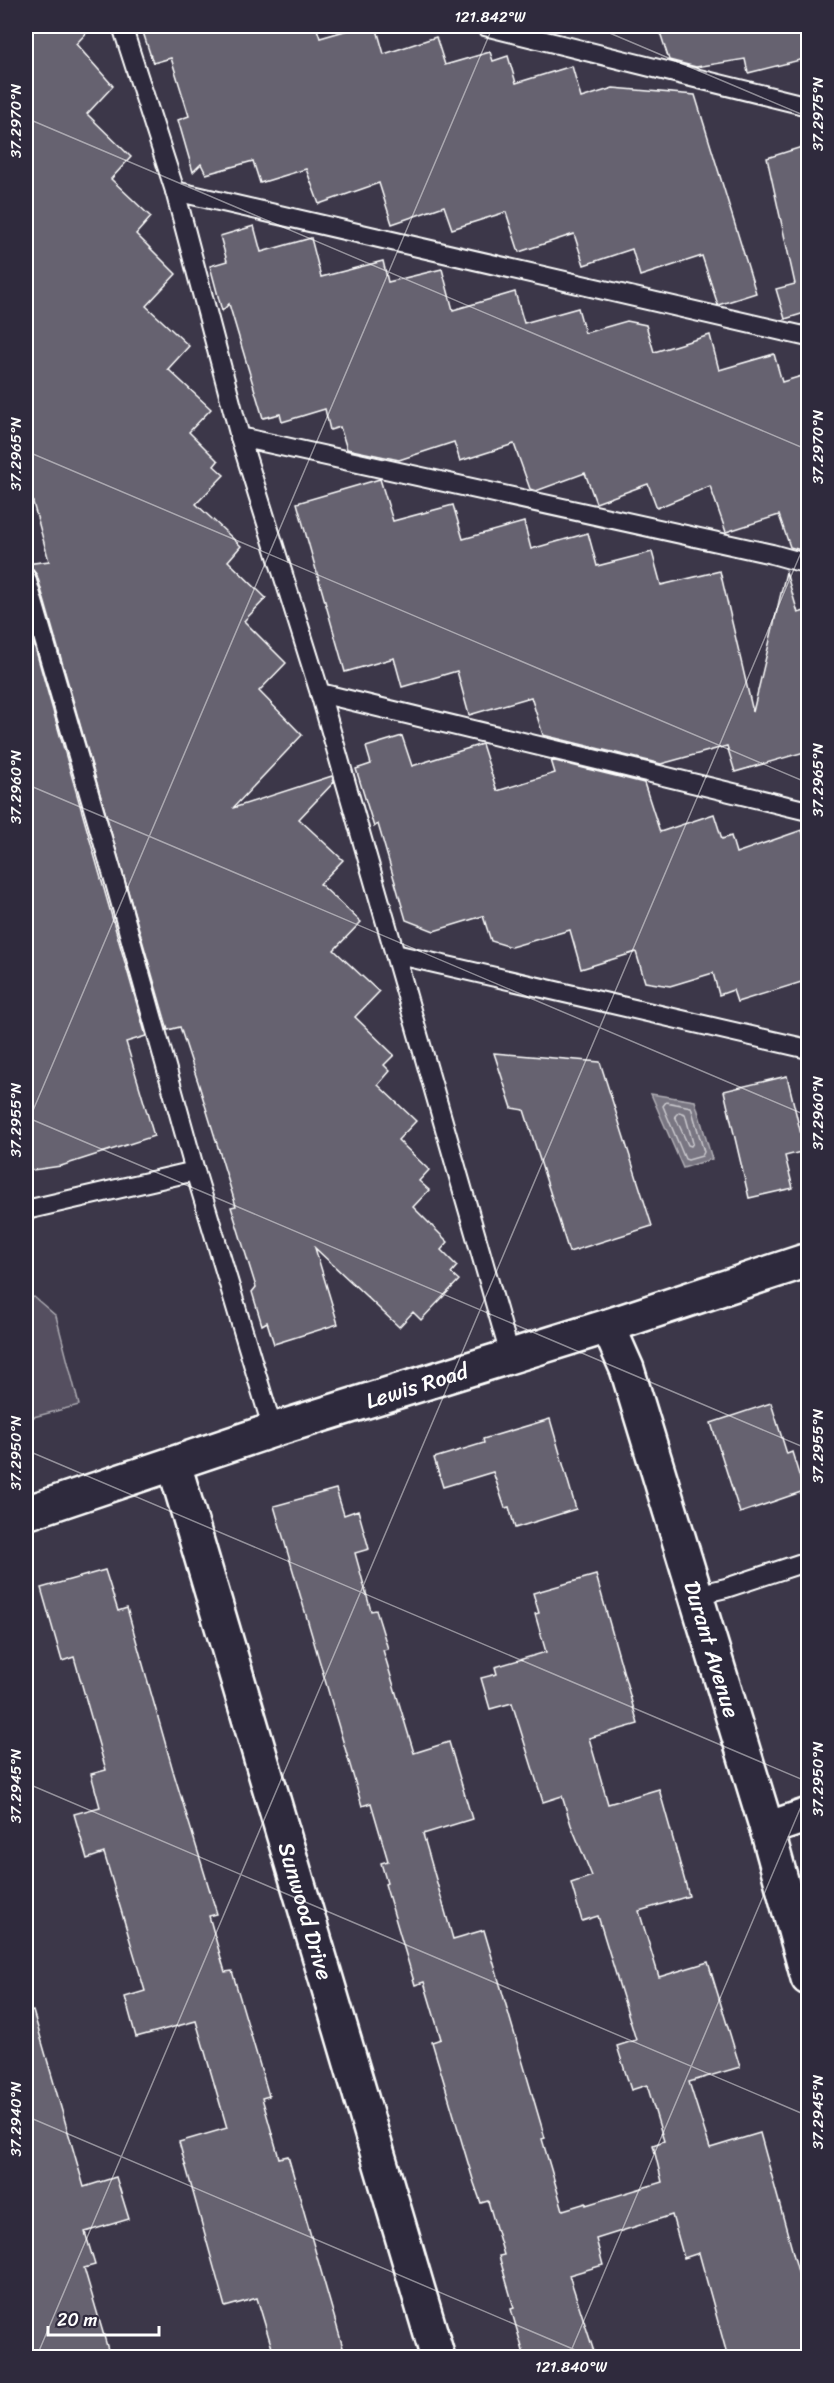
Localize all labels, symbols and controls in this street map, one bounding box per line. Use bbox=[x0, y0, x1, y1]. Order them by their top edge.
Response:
text: 121.842°W bbox=[454, 4, 526, 30]
text: 37.2975°N bbox=[805, 77, 831, 151]
text: 37.2970°N bbox=[3, 83, 29, 158]
text: 37.2970°N bbox=[805, 409, 831, 484]
text: 37.2965°N bbox=[3, 417, 29, 491]
text: 37.2965°N bbox=[805, 743, 831, 817]
text: 37.2960°N bbox=[3, 749, 29, 824]
text: 37.2960°N bbox=[805, 1075, 831, 1150]
text: 37.2955°N bbox=[3, 1082, 29, 1157]
street label: Lewis Road bbox=[361, 1351, 474, 1420]
text: 37.2955°N bbox=[805, 1408, 831, 1483]
text: 37.2950°N bbox=[3, 1415, 29, 1490]
street label: Durant Avenue bbox=[673, 1576, 751, 1723]
text: 37.2950°N bbox=[805, 1741, 831, 1816]
text: 37.2945°N bbox=[3, 1748, 29, 1823]
street label: Sunwood Drive bbox=[267, 1837, 344, 1985]
text: 37.2945°N bbox=[805, 2074, 831, 2149]
text: 37.2940°N bbox=[3, 2081, 29, 2156]
scale bar bbox=[48, 2299, 159, 2337]
text: 20 m bbox=[57, 2304, 97, 2336]
text: 121.840°W bbox=[535, 2354, 607, 2380]

